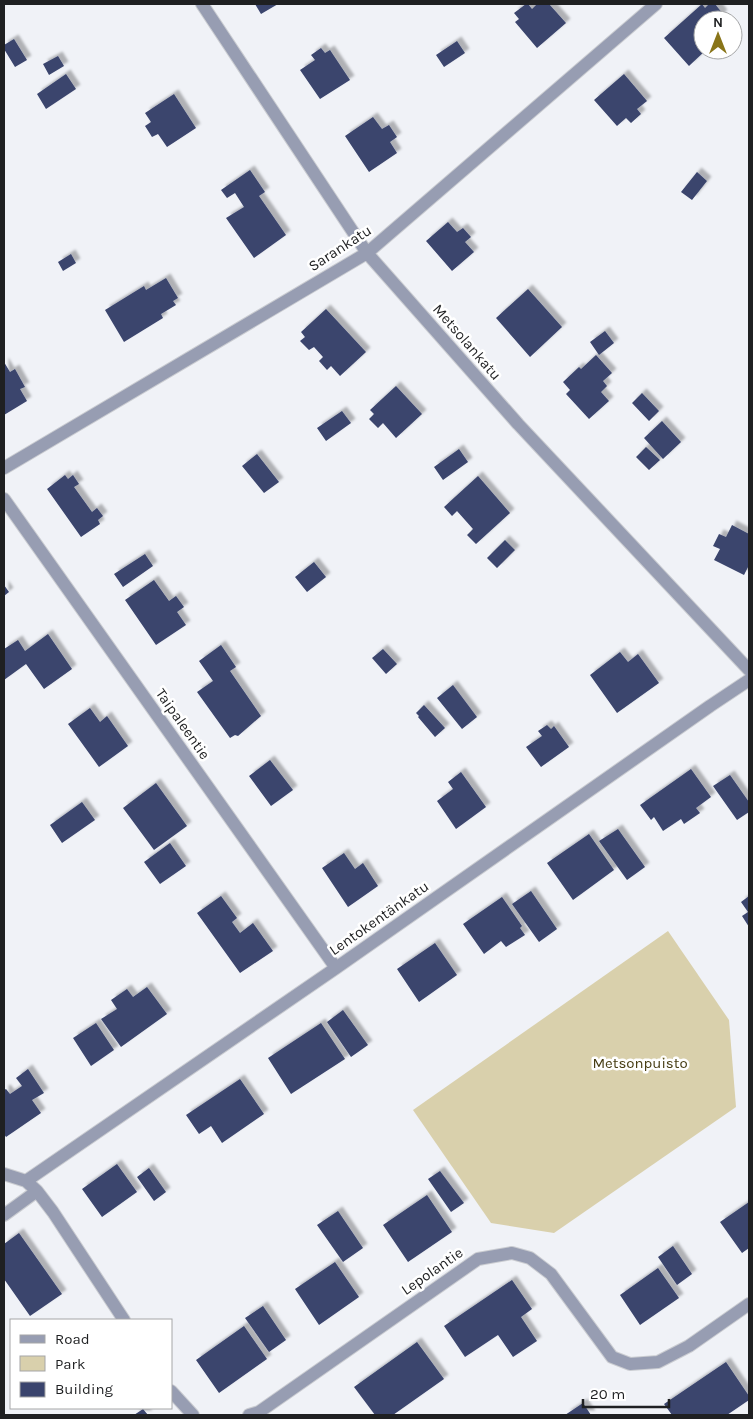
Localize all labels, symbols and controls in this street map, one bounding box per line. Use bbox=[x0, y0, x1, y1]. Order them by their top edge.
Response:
north arrow bbox=[693, 10, 743, 60]
text: N bbox=[713, 14, 723, 31]
street label: Sarankatu bbox=[305, 221, 375, 275]
street label: Metsolankatu bbox=[429, 300, 505, 384]
street label: Taipaleentie bbox=[152, 685, 214, 763]
street label: Lentokentänkatu bbox=[326, 877, 432, 959]
park label: Metsonpuisto bbox=[592, 1054, 688, 1072]
street label: Lepolantie bbox=[398, 1243, 466, 1299]
legend bbox=[10, 1319, 172, 1409]
text: Road bbox=[55, 1330, 90, 1348]
text: Park bbox=[55, 1355, 85, 1373]
scale bar bbox=[583, 1376, 669, 1408]
text: Building bbox=[55, 1380, 113, 1398]
text: 20 m bbox=[590, 1385, 625, 1403]

